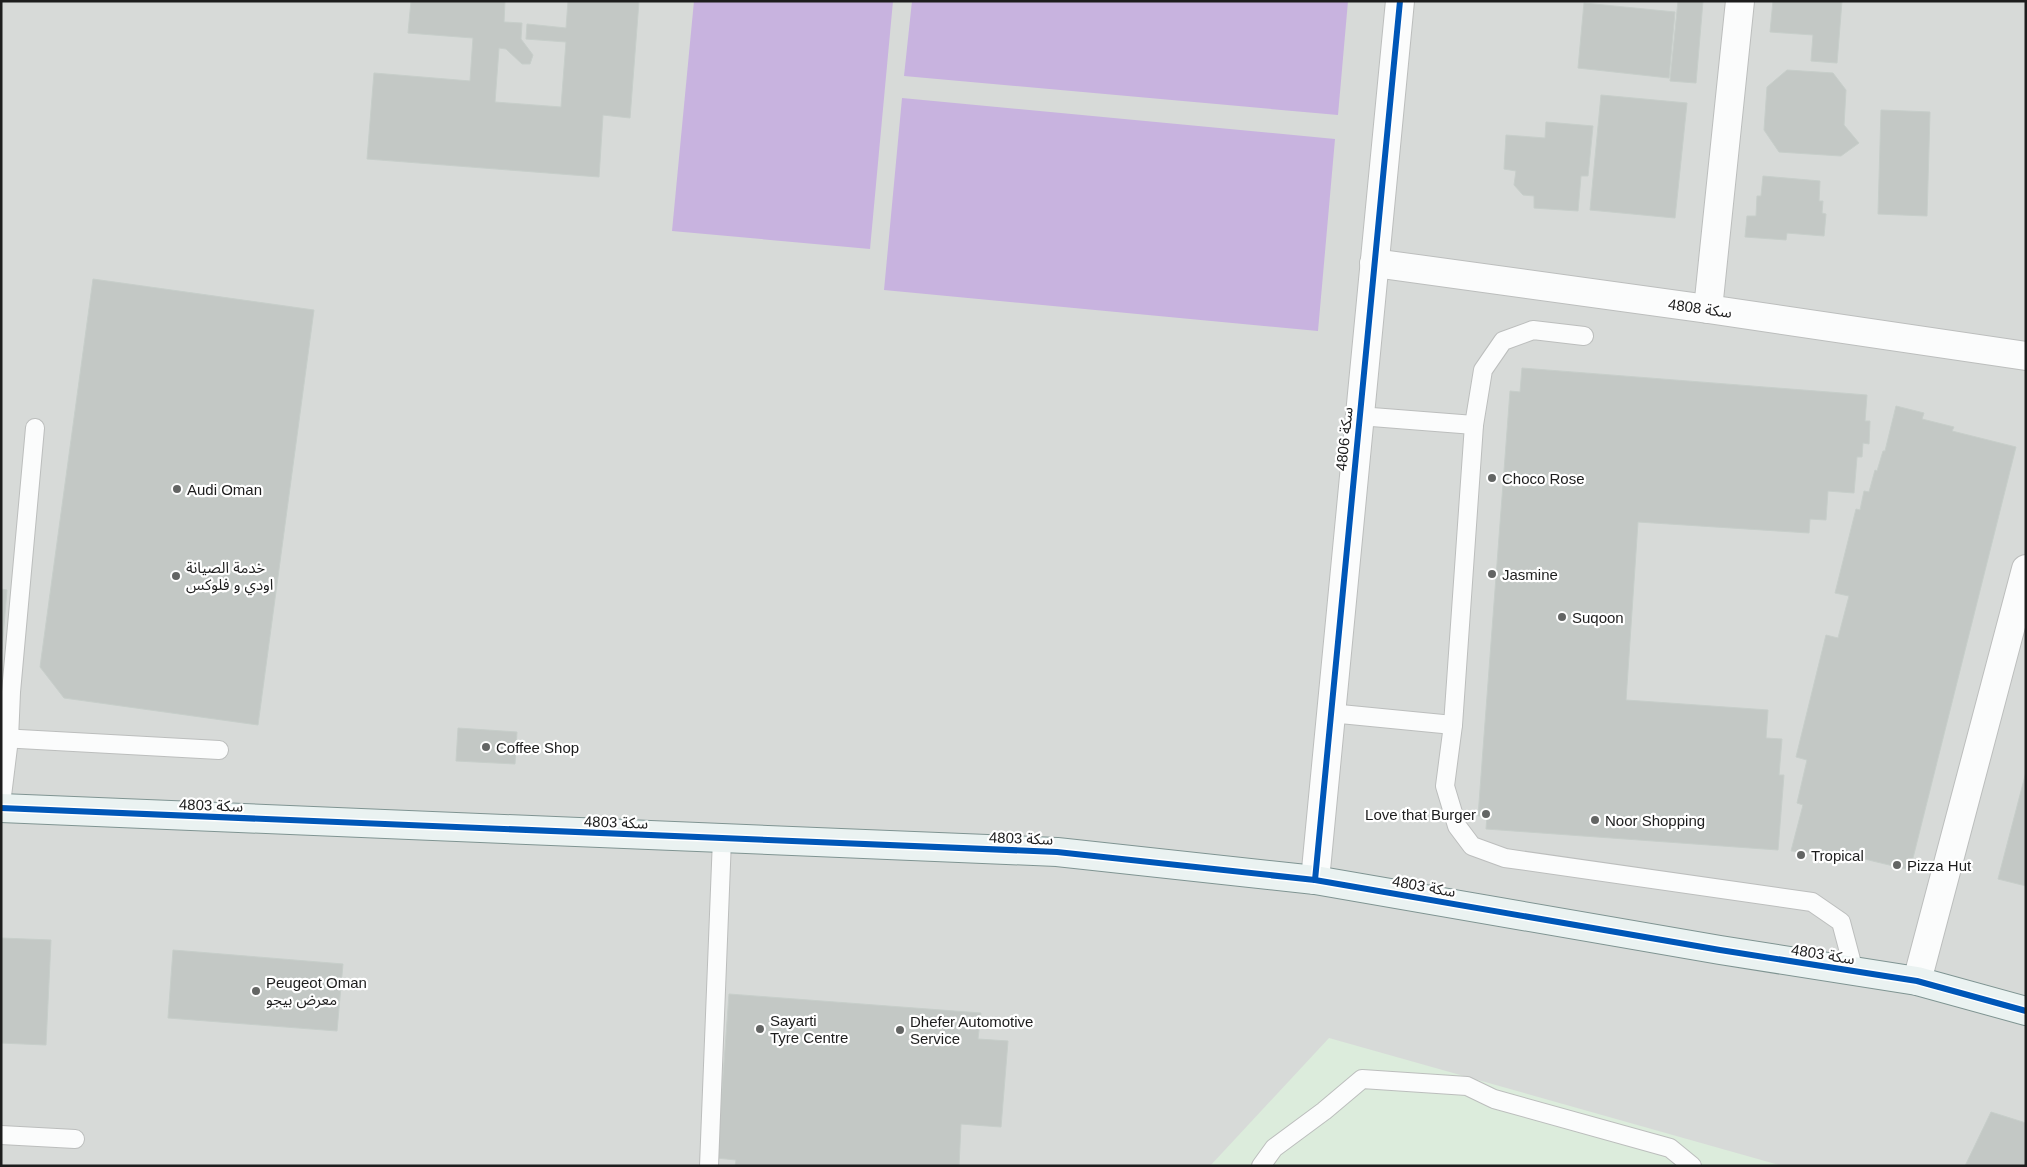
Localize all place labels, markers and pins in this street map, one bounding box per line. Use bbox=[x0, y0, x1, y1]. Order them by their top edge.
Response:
place label: Choco Rose bbox=[1502, 470, 1585, 487]
marker: Choco Rose bbox=[1486, 472, 1498, 484]
place label: Audi Oman bbox=[187, 481, 262, 498]
marker: Audi Oman bbox=[171, 483, 183, 495]
place label: خدمة الصيانة اودي و فلوكس bbox=[186, 559, 273, 596]
place label: Jasmine bbox=[1502, 566, 1558, 583]
marker: Jasmine bbox=[1486, 568, 1498, 580]
marker: خدمة الصيانة اودي و فلوكس bbox=[170, 570, 182, 582]
place label: Suqoon bbox=[1572, 609, 1624, 626]
marker: Suqoon bbox=[1556, 611, 1568, 623]
place label: Coffee Shop bbox=[496, 739, 579, 756]
marker: Coffee Shop bbox=[480, 741, 492, 753]
place label: Love that Burger bbox=[1365, 806, 1476, 823]
marker: Love that Burger bbox=[1480, 808, 1492, 820]
place label: Noor Shopping bbox=[1605, 812, 1705, 829]
marker: Noor Shopping bbox=[1589, 814, 1601, 826]
place label: Tropical bbox=[1811, 847, 1864, 864]
marker: Tropical bbox=[1795, 849, 1807, 861]
place label: Pizza Hut bbox=[1907, 857, 1972, 874]
marker: Pizza Hut bbox=[1891, 859, 1903, 871]
place label: Peugeot Oman معرض بيجو bbox=[266, 974, 367, 1009]
marker: Peugeot Oman معرض بيجو bbox=[250, 985, 262, 997]
place label: Sayarti Tyre Centre bbox=[770, 1012, 848, 1046]
place label: Dhefer Automotive Service bbox=[910, 1013, 1033, 1047]
marker: Sayarti Tyre Centre bbox=[754, 1023, 766, 1035]
marker: Dhefer Automotive Service bbox=[894, 1024, 906, 1036]

